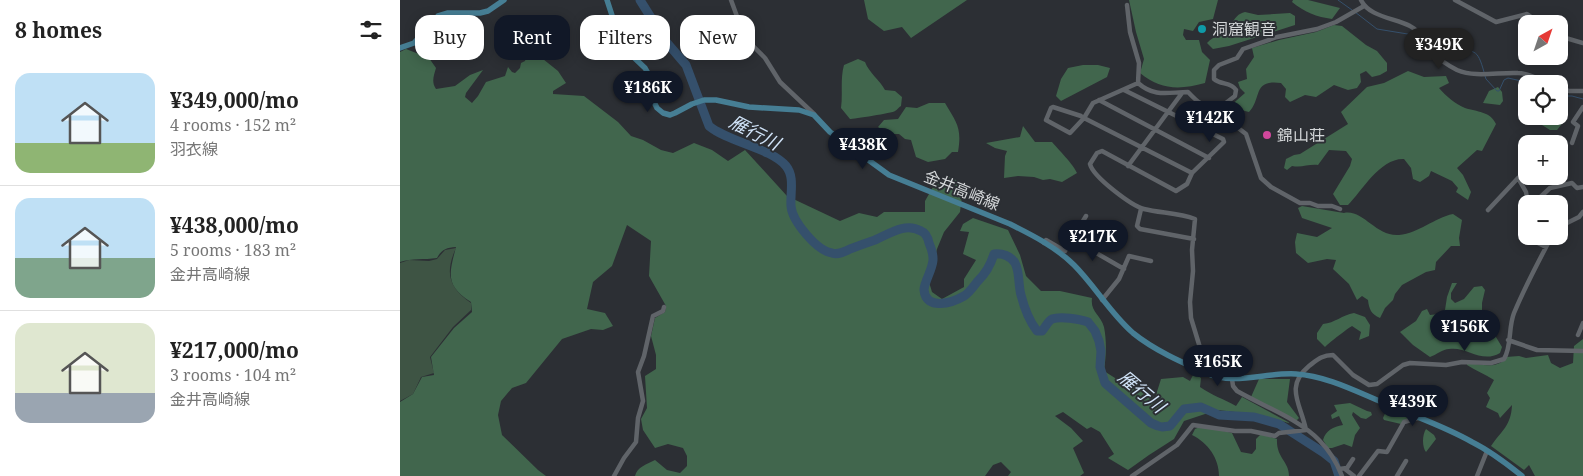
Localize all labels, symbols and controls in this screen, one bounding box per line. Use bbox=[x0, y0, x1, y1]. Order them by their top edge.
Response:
chip: Buy bbox=[415, 15, 484, 60]
chip: Rent bbox=[494, 15, 570, 60]
chip: Filters bbox=[580, 15, 670, 60]
chip: New bbox=[680, 15, 755, 60]
north arrow bbox=[1518, 15, 1568, 65]
map controls bbox=[1518, 15, 1568, 245]
text: 8 homes bbox=[15, 16, 102, 44]
icon: filters bbox=[357, 16, 385, 44]
place label: 洞窟観音 bbox=[1212, 18, 1276, 40]
marker: 洞窟観音 bbox=[1196, 23, 1208, 35]
pin: ¥349K bbox=[1404, 28, 1474, 70]
text: ¥349K bbox=[1415, 33, 1463, 55]
pin: ¥186K bbox=[613, 70, 683, 113]
button: locate bbox=[1518, 75, 1568, 125]
text: ¥186K bbox=[624, 76, 672, 98]
text: ¥349,000/mo bbox=[170, 86, 299, 114]
icon: home bbox=[55, 93, 115, 153]
pin: ¥142K bbox=[1175, 100, 1245, 143]
text: ¥142K bbox=[1186, 106, 1234, 128]
water label: 雁行川 bbox=[725, 109, 786, 156]
text: 4 rooms · 152 m² bbox=[170, 114, 296, 136]
place label: 錦山荘 bbox=[1277, 124, 1325, 146]
pin: ¥438K bbox=[828, 128, 898, 170]
marker: 錦山荘 bbox=[1261, 129, 1273, 141]
text: ¥438K bbox=[839, 133, 887, 155]
button: + bbox=[1518, 135, 1568, 185]
text: 羽衣線 bbox=[170, 138, 218, 160]
street label: 金井高崎線 bbox=[921, 165, 1003, 215]
button: − bbox=[1518, 195, 1568, 245]
text: ¥438,000/mo bbox=[170, 211, 299, 239]
icon: home bbox=[55, 218, 115, 278]
pin: ¥217K bbox=[1058, 220, 1128, 262]
text: ¥217K bbox=[1069, 225, 1117, 247]
text: 5 rooms · 183 m² bbox=[170, 239, 296, 261]
text: 金井高崎線 bbox=[170, 263, 250, 285]
pin: ¥156K bbox=[1430, 310, 1500, 352]
text: ¥156K bbox=[1441, 315, 1489, 337]
text: ¥217,000/mo bbox=[170, 336, 299, 364]
icon: home bbox=[55, 343, 115, 403]
pin: ¥165K bbox=[1183, 344, 1253, 387]
text: ¥165K bbox=[1194, 350, 1242, 372]
text: 3 rooms · 104 m² bbox=[170, 364, 296, 386]
water label: 雁行川 bbox=[1114, 364, 1172, 419]
pin: ¥439K bbox=[1378, 384, 1448, 427]
text: 金井高崎線 bbox=[170, 388, 250, 410]
text: ¥439K bbox=[1389, 390, 1437, 412]

